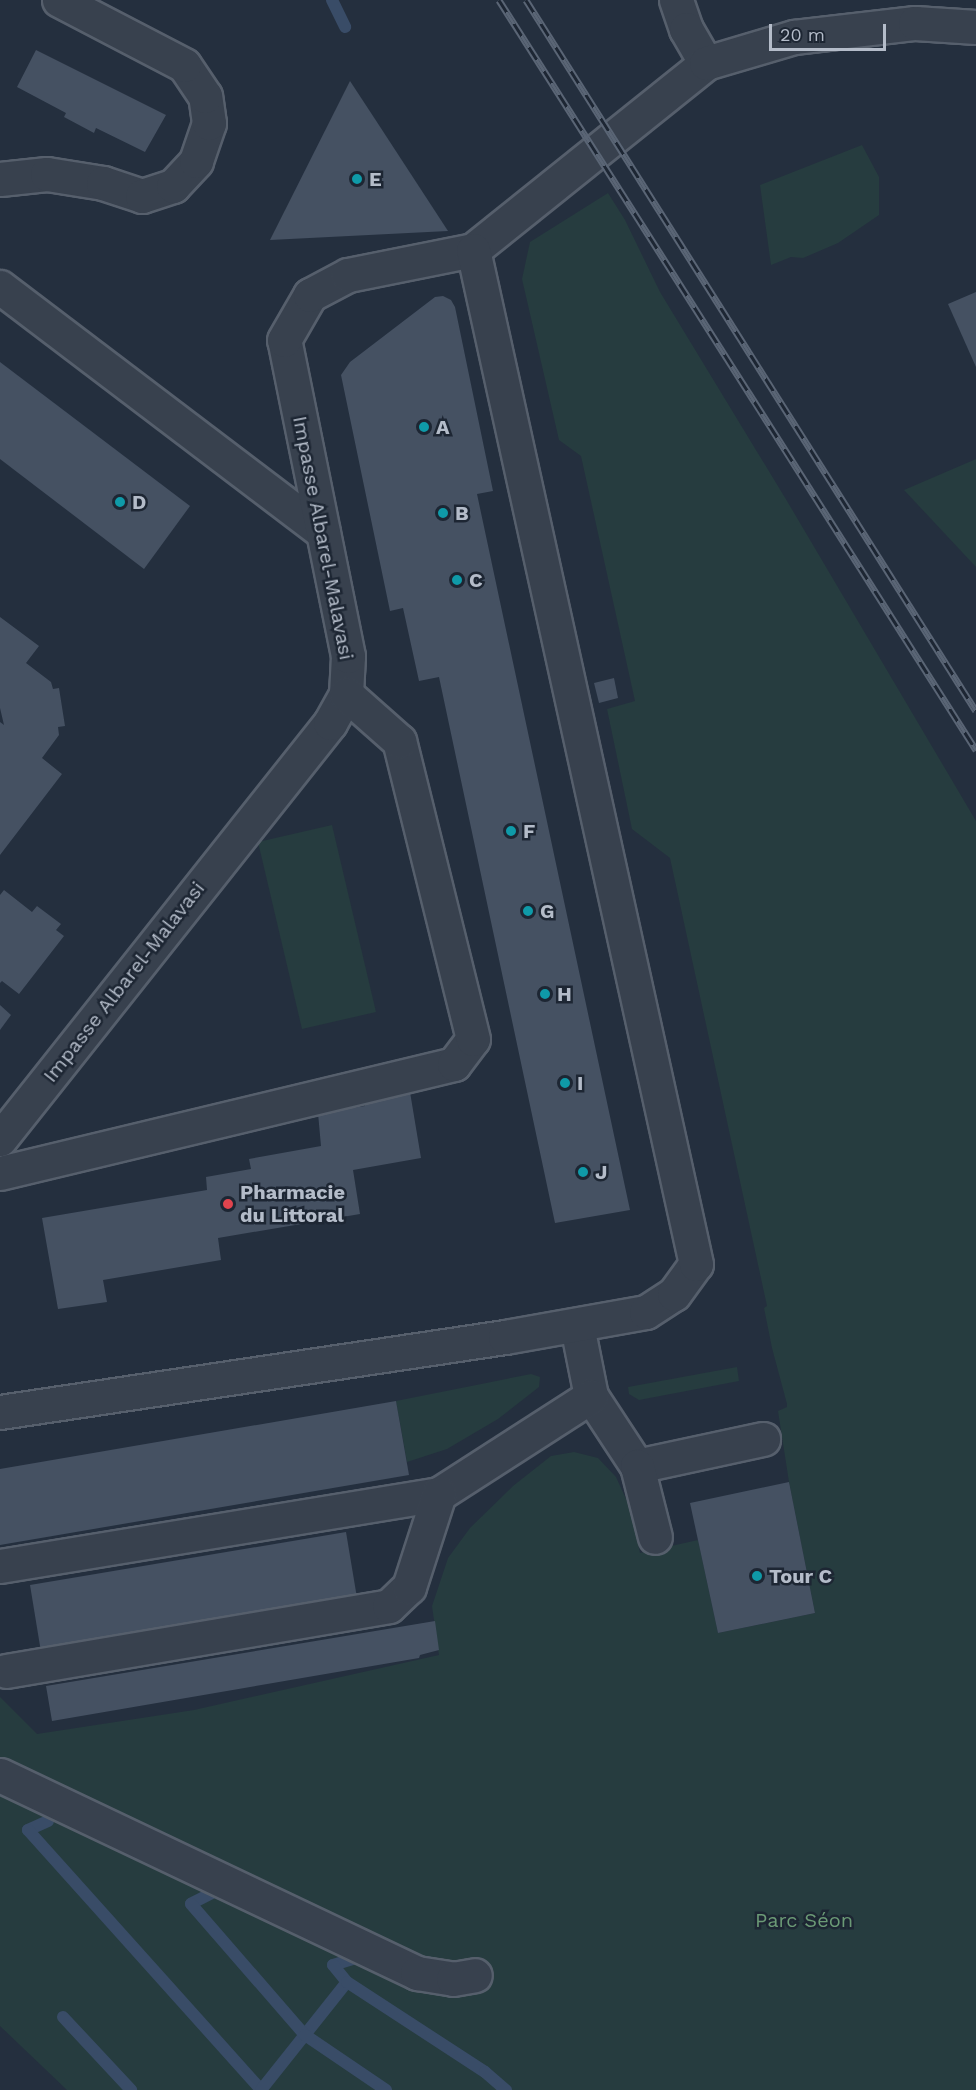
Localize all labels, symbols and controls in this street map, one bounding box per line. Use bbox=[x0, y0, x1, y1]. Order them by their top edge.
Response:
scale bar bbox=[772, 12, 889, 50]
text: 20 m bbox=[780, 24, 825, 45]
place label: E bbox=[369, 167, 382, 191]
marker: E bbox=[350, 172, 364, 186]
street label: Impasse Albarel-Malavasi bbox=[287, 414, 359, 662]
place label: A bbox=[436, 415, 450, 439]
marker: A bbox=[417, 420, 431, 434]
place label: D bbox=[132, 490, 146, 514]
marker: D bbox=[113, 495, 127, 509]
place label: B bbox=[455, 501, 469, 525]
marker: B bbox=[436, 506, 450, 520]
place label: C bbox=[469, 568, 483, 592]
marker: C bbox=[450, 573, 464, 587]
place label: F bbox=[523, 819, 535, 843]
marker: F bbox=[504, 824, 518, 838]
street label: Impasse Albarel-Malavasi bbox=[38, 877, 210, 1087]
place label: G bbox=[540, 899, 554, 923]
marker: G bbox=[521, 904, 535, 918]
place label: H bbox=[557, 982, 572, 1006]
marker: H bbox=[538, 987, 552, 1001]
place label: I bbox=[577, 1071, 583, 1095]
marker: I bbox=[558, 1076, 572, 1090]
place label: J bbox=[595, 1160, 607, 1184]
marker: J bbox=[576, 1165, 590, 1179]
place label: Pharmacie du Littoral bbox=[240, 1180, 345, 1227]
marker: Pharmacie du Littoral bbox=[221, 1197, 235, 1211]
place label: Tour C bbox=[769, 1564, 833, 1588]
marker: Tour C bbox=[750, 1569, 764, 1583]
park label: Parc Séon bbox=[755, 1908, 853, 1932]

